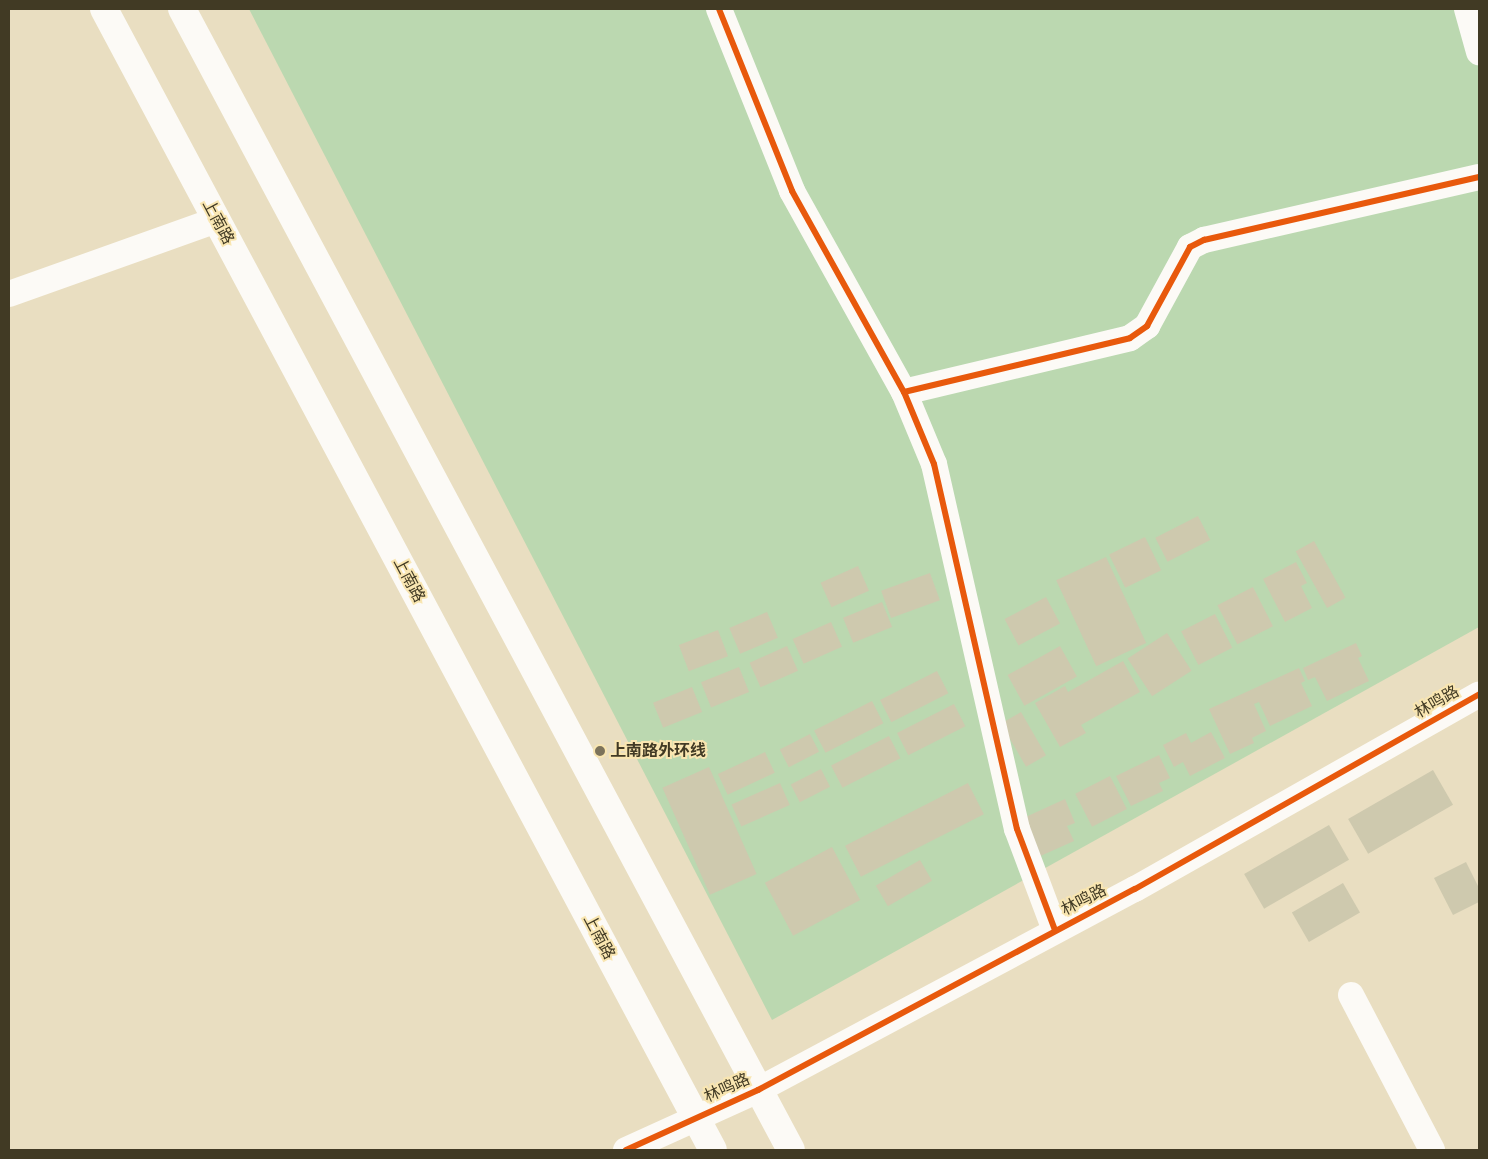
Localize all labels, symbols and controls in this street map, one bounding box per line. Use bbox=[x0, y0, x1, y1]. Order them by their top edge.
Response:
street label: 上南路 bbox=[198, 196, 238, 248]
street label: 上南路 bbox=[389, 554, 429, 606]
street label: 林鸣路 bbox=[1411, 682, 1463, 722]
place label: 上南路外环线 bbox=[610, 741, 706, 761]
marker: 上南路外环线 bbox=[594, 745, 606, 757]
street label: 林鸣路 bbox=[1058, 881, 1110, 919]
street label: 上南路 bbox=[579, 911, 619, 963]
street label: 林鸣路 bbox=[701, 1069, 753, 1107]

